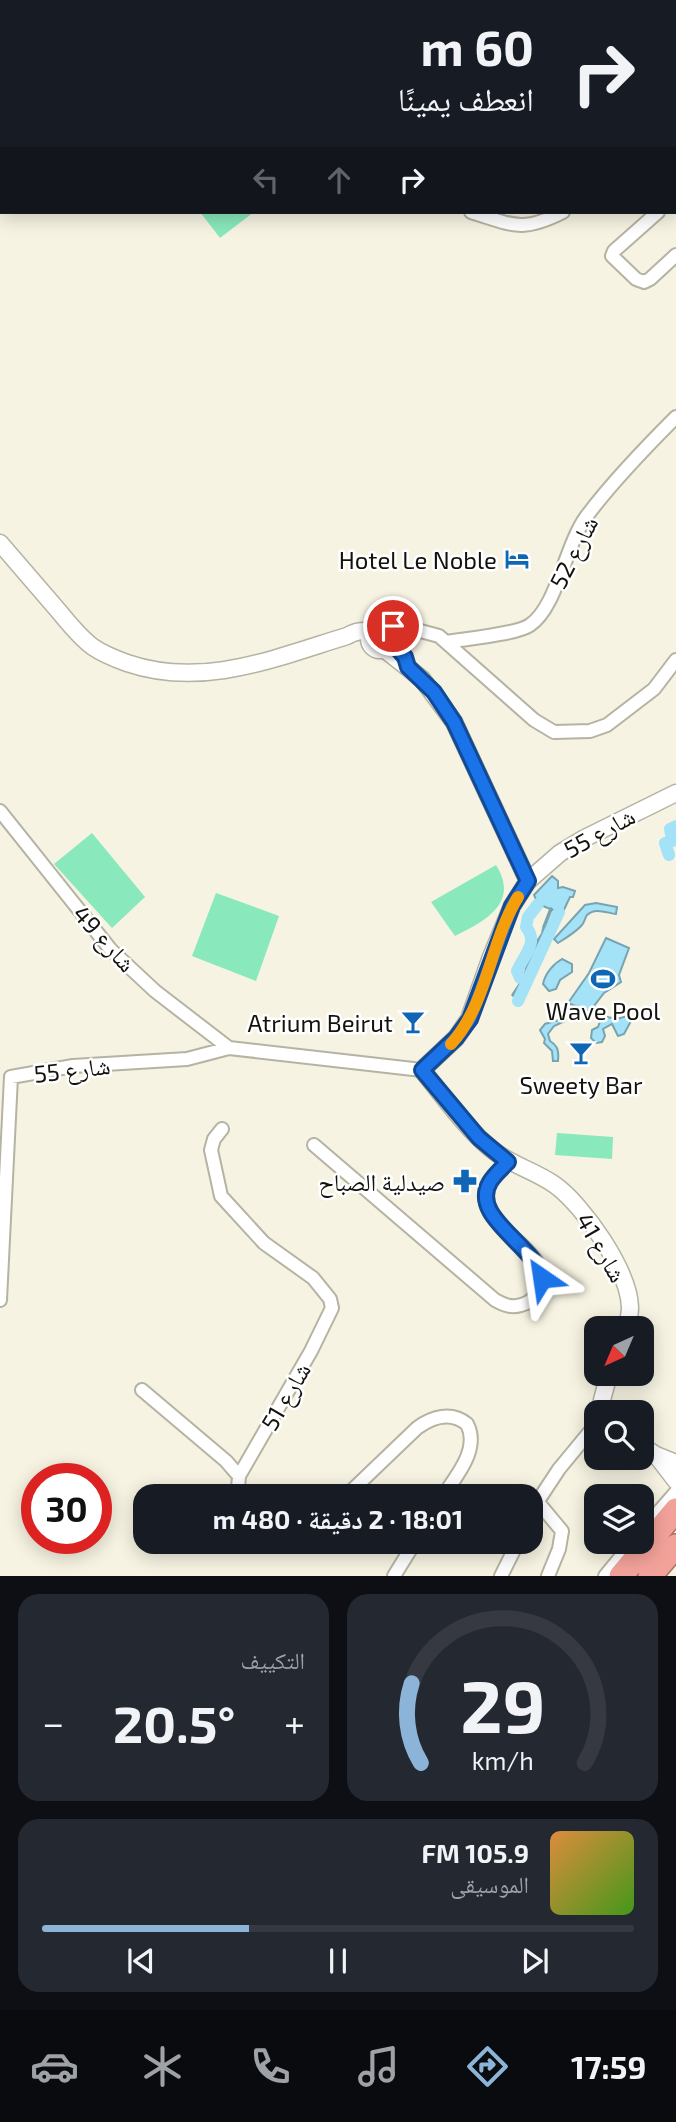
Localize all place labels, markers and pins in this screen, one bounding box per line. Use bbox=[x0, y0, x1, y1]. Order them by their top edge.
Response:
place label: Hotel Le Noble bbox=[339, 545, 497, 574]
hotel icon: Hotel Le Noble bbox=[503, 545, 531, 573]
pin bbox=[363, 596, 423, 656]
sports icon: Wave Pool bbox=[589, 965, 617, 993]
place label: Wave Pool bbox=[546, 996, 660, 1025]
place label: Atrium Beirut bbox=[247, 1008, 393, 1037]
bar icon: Atrium Beirut bbox=[399, 1008, 427, 1036]
bar icon: Sweety Bar bbox=[567, 1039, 595, 1067]
place label: Sweety Bar bbox=[519, 1070, 643, 1099]
place label: صيدلية الصباح bbox=[318, 1167, 445, 1198]
pharmacy icon: صيدلية الصباح bbox=[451, 1167, 479, 1195]

